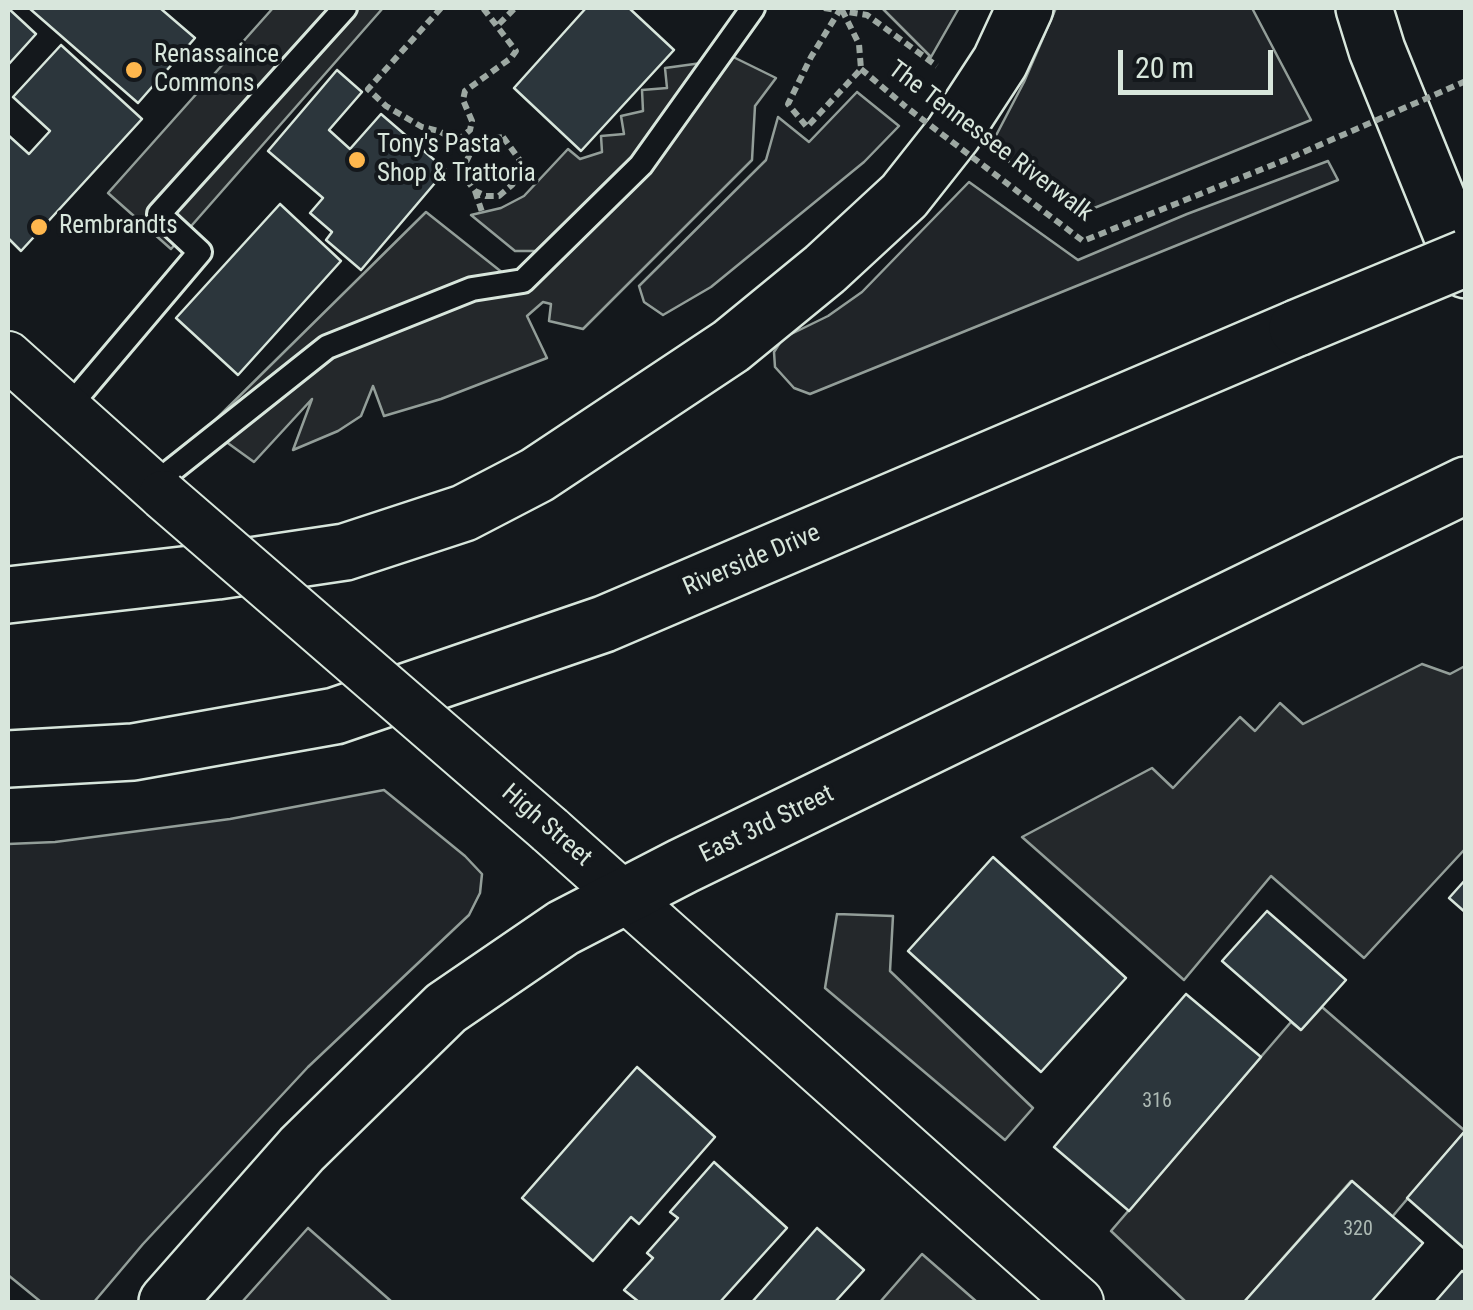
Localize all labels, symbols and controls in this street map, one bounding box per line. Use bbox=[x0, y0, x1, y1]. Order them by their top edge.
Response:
scale bar bbox=[1123, 30, 1278, 92]
place label: Renassaince Commons bbox=[154, 41, 279, 100]
text: 20 m bbox=[1135, 50, 1194, 85]
street label: The Tennessee Riverwalk bbox=[882, 55, 1098, 229]
marker: Renassaince Commons bbox=[123, 59, 145, 81]
place label: Tony's Pasta Shop & Trattoria bbox=[377, 131, 536, 190]
marker: Tony's Pasta Shop & Trattoria bbox=[346, 149, 368, 171]
place label: Rembrandts bbox=[59, 212, 178, 242]
marker: Rembrandts bbox=[28, 216, 50, 238]
street label: Riverside Drive bbox=[679, 519, 825, 603]
street label: High Street bbox=[495, 779, 597, 873]
street label: East 3rd Street bbox=[695, 780, 839, 870]
house number: 316 bbox=[1142, 1090, 1172, 1114]
house number: 320 bbox=[1343, 1218, 1373, 1242]

